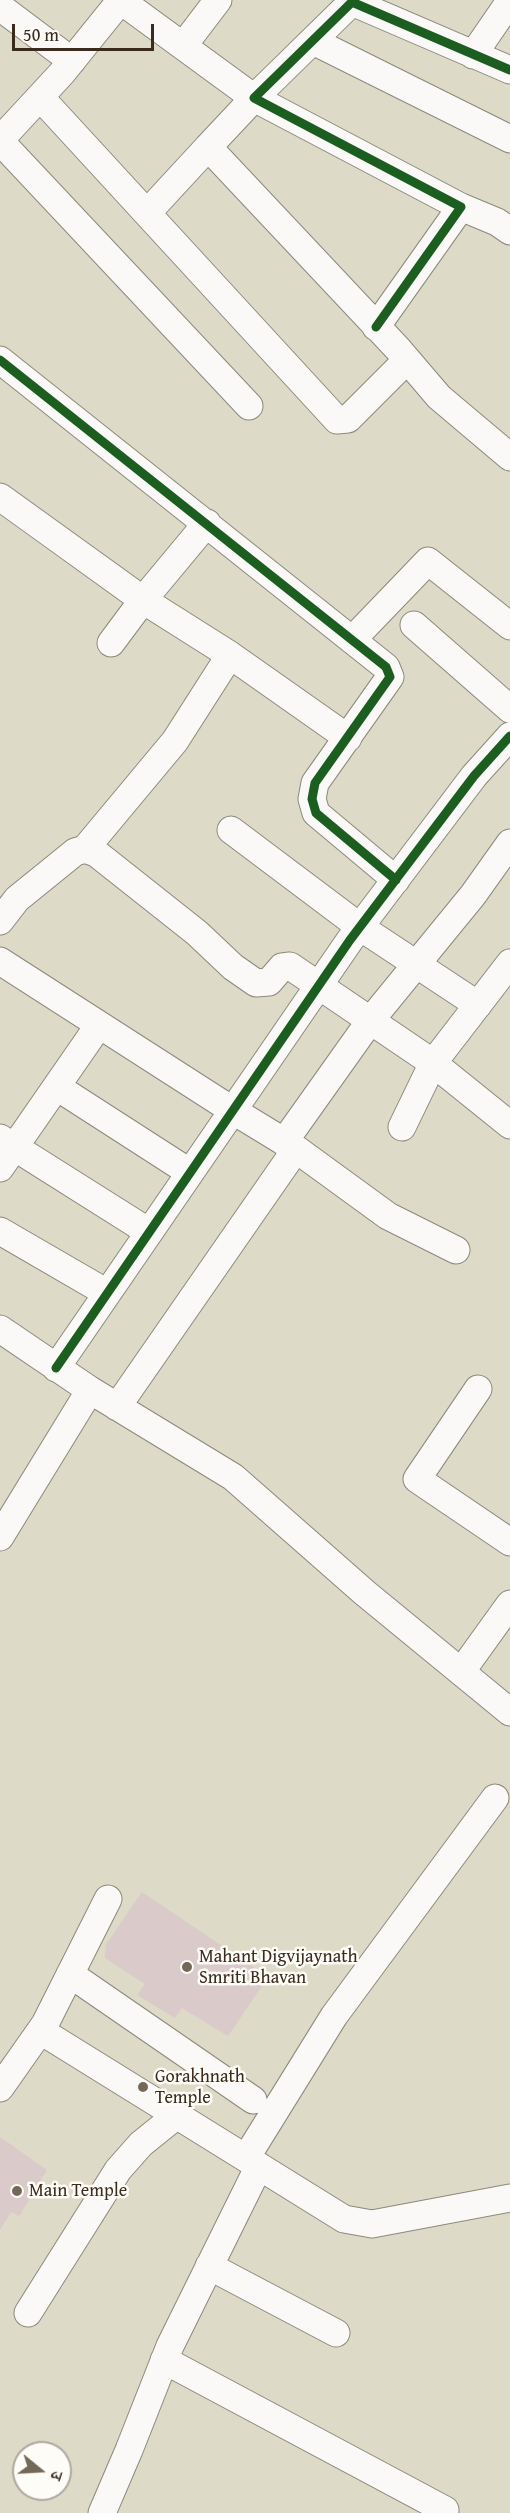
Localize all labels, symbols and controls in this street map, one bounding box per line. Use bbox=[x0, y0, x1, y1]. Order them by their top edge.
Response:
scale bar bbox=[15, 12, 158, 50]
text: 50 m bbox=[23, 21, 59, 48]
place label: Mahant Digvijaynath Smriti Bhavan bbox=[199, 1946, 358, 1988]
marker: Mahant Digvijaynath Smriti Bhavan bbox=[180, 1960, 194, 1974]
place label: Gorakhnath Temple bbox=[155, 2066, 245, 2108]
marker: Gorakhnath Temple bbox=[136, 2080, 150, 2094]
place label: Main Temple bbox=[29, 2180, 127, 2202]
marker: Main Temple bbox=[10, 2184, 24, 2198]
north arrow bbox=[12, 2441, 72, 2501]
text: उ bbox=[45, 2468, 70, 2484]

